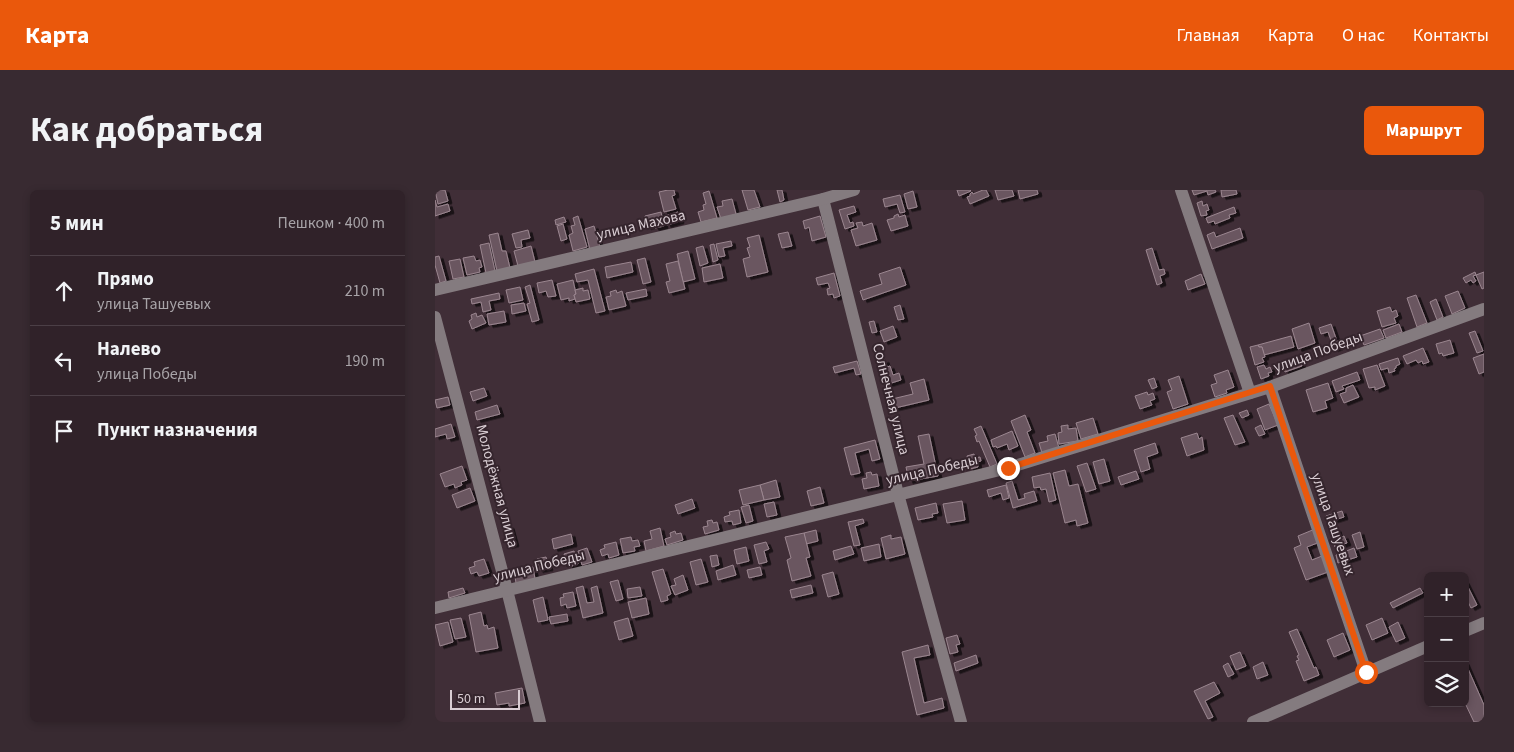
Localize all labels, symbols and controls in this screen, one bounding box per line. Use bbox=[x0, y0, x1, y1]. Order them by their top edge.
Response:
text: Карта bbox=[25, 18, 89, 53]
text: Главная bbox=[1177, 23, 1240, 48]
text: Карта bbox=[1268, 23, 1314, 48]
text: О нас bbox=[1342, 23, 1385, 48]
text: Контакты bbox=[1413, 23, 1489, 48]
text: Как добраться bbox=[30, 105, 263, 155]
button: Маршрут bbox=[1364, 106, 1484, 155]
street label: улица Махова bbox=[595, 205, 687, 245]
text: 5 мин bbox=[50, 208, 104, 238]
text: Пешком · 400 m bbox=[278, 212, 385, 234]
text: Прямо bbox=[97, 266, 154, 293]
icon: ahead bbox=[50, 277, 78, 305]
text: 210 m bbox=[345, 280, 385, 302]
text: улица Ташуевых bbox=[97, 293, 211, 315]
street label: улица Победы bbox=[1270, 326, 1366, 378]
text: Налево bbox=[97, 336, 161, 363]
street label: Солнечная улица bbox=[867, 341, 915, 457]
icon: left bbox=[50, 347, 78, 375]
text: 190 m bbox=[345, 350, 385, 372]
text: улица Победы bbox=[97, 363, 197, 385]
icon: arrive bbox=[50, 417, 78, 445]
text: Пункт назначения bbox=[97, 417, 258, 444]
street label: Молодёжная улица bbox=[470, 422, 524, 550]
street label: улица Победы bbox=[884, 449, 980, 491]
route end bbox=[997, 457, 1020, 480]
street label: улица Ташуевых bbox=[1306, 470, 1360, 578]
street label: улица Победы bbox=[491, 544, 587, 588]
map controls bbox=[1424, 572, 1469, 707]
button: + bbox=[1424, 572, 1469, 617]
button: − bbox=[1424, 617, 1469, 662]
route start bbox=[1355, 661, 1378, 684]
button: layers bbox=[1424, 662, 1469, 707]
scale bar bbox=[450, 687, 520, 710]
text: 50 m bbox=[457, 689, 485, 709]

